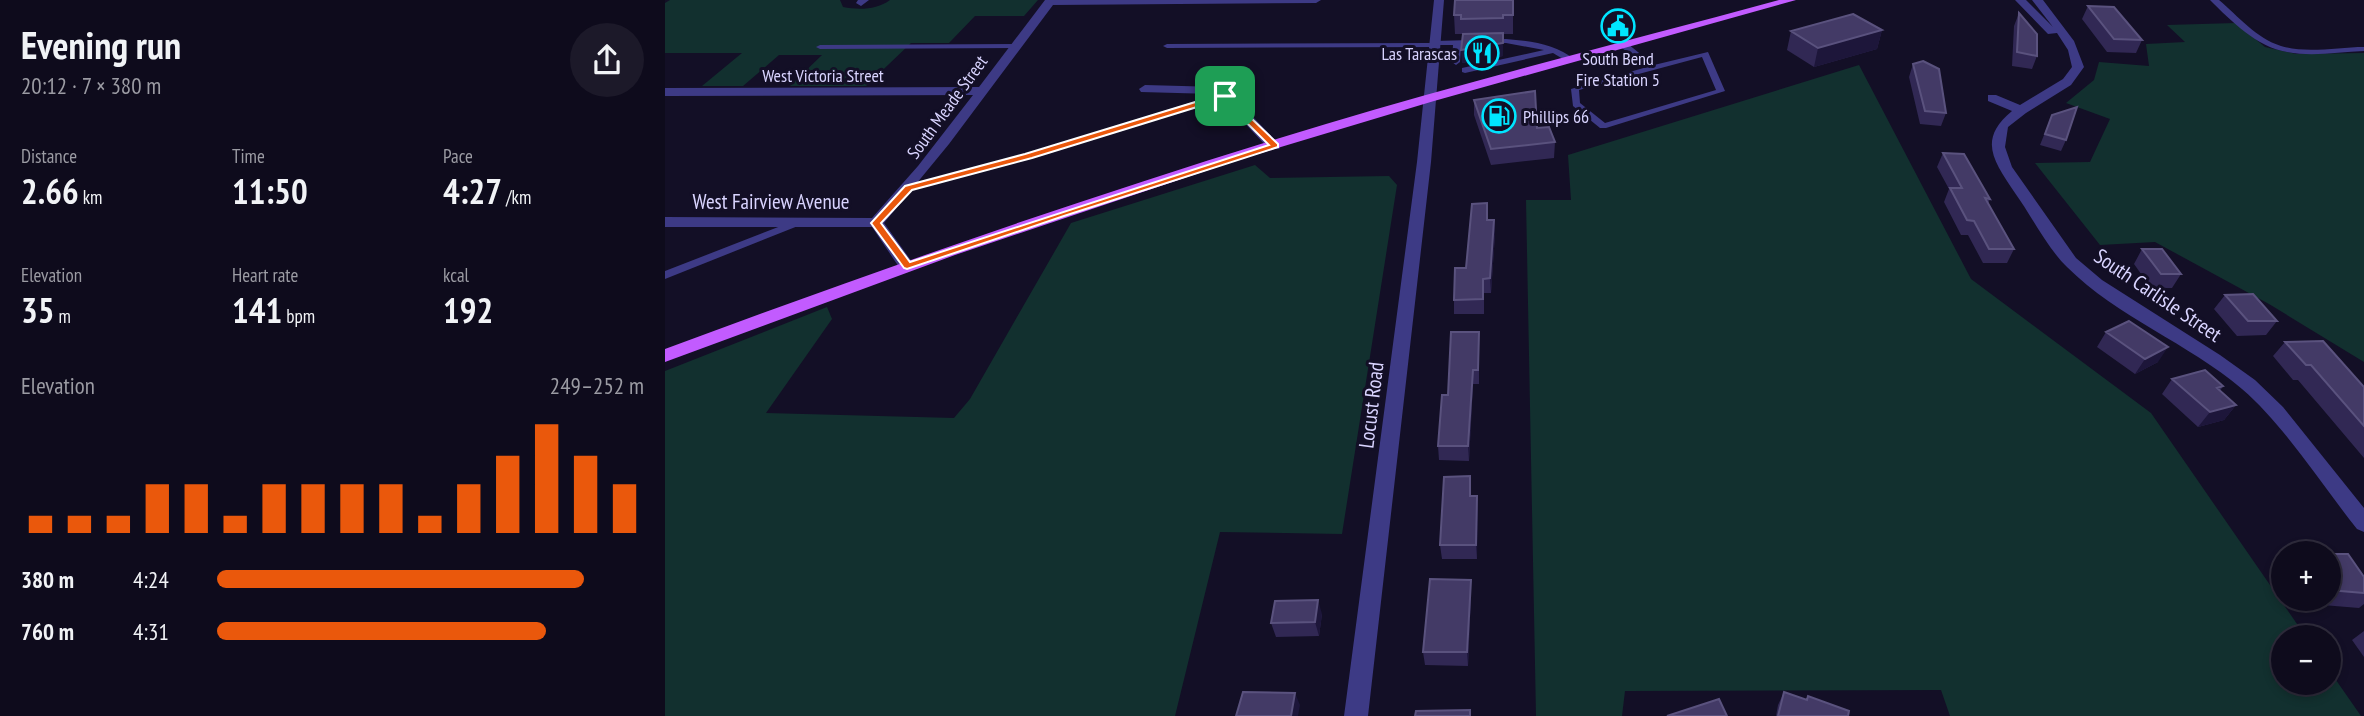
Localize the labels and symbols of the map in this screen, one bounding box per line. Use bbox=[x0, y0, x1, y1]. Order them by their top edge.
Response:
public building icon: South Bend Fire Station 5 bbox=[1599, 7, 1637, 45]
restaurant icon: Las Tarascas bbox=[1463, 34, 1501, 72]
place label: Las Tarascas bbox=[1382, 42, 1457, 65]
place label: South Bend Fire Station 5 bbox=[1576, 47, 1660, 91]
street label: South Meade Street bbox=[902, 51, 992, 163]
street label: West Victoria Street bbox=[762, 64, 884, 87]
pin bbox=[1195, 66, 1255, 126]
fuel station icon: Phillips 66 bbox=[1480, 97, 1518, 135]
place label: Phillips 66 bbox=[1523, 105, 1589, 128]
street label: West Fairview Avenue bbox=[693, 188, 849, 215]
street label: South Carlisle Street bbox=[2089, 242, 2227, 348]
street label: Locust Road bbox=[1352, 360, 1390, 450]

